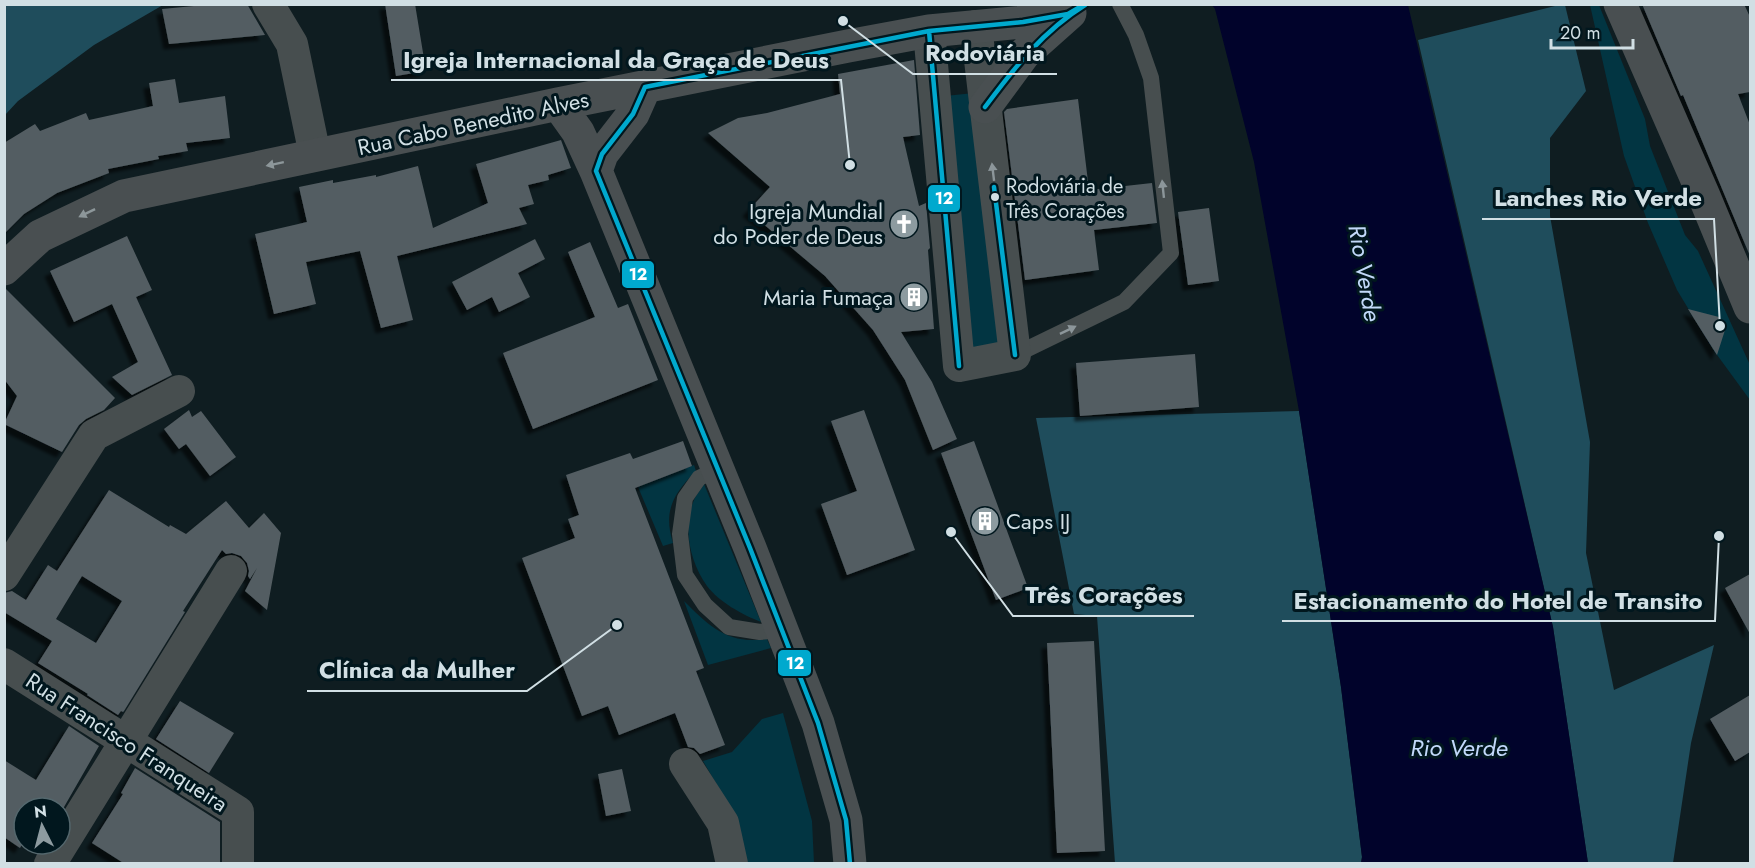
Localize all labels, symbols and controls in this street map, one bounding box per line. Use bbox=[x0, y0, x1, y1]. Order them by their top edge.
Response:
scale bar bbox=[1551, 12, 1634, 50]
text: 20 m bbox=[1560, 20, 1600, 46]
callout: Rodoviária bbox=[913, 32, 1057, 74]
text: Rodoviária bbox=[925, 35, 1045, 70]
callout: Igreja Internacional da Graça de Deus bbox=[391, 38, 841, 80]
text: Igreja Internacional da Graça de Deus bbox=[403, 42, 829, 77]
street label: Rua Cabo Benedito Alves bbox=[354, 83, 592, 163]
one-way arrow bbox=[265, 160, 284, 169]
one-way arrow bbox=[988, 162, 997, 181]
place label: Rodoviária de Três Corações bbox=[1006, 172, 1125, 226]
callout: Lanches Rio Verde bbox=[1482, 177, 1714, 219]
one-way arrow bbox=[1158, 179, 1168, 198]
text: Lanches Rio Verde bbox=[1494, 180, 1702, 215]
line badge: 12 bbox=[927, 184, 961, 213]
text: 12 bbox=[935, 187, 953, 210]
marker: Rodoviária de Três Corações bbox=[989, 191, 1001, 203]
place label: Igreja Mundial do Poder de Deus bbox=[713, 195, 883, 252]
church icon: Igreja Mundial do Poder de Deus bbox=[888, 208, 920, 240]
one-way arrow bbox=[79, 209, 96, 218]
water label: Rio Verde bbox=[1339, 222, 1391, 324]
line badge: 12 bbox=[621, 260, 655, 289]
text: 12 bbox=[629, 263, 647, 286]
place label: Maria Fumaça bbox=[763, 281, 893, 313]
building icon: Maria Fumaça bbox=[898, 281, 930, 313]
one-way arrow bbox=[1059, 325, 1076, 334]
building icon: Caps IJ bbox=[969, 505, 1001, 537]
place label: Caps IJ bbox=[1006, 505, 1070, 537]
callout: Três Corações bbox=[1013, 574, 1194, 616]
text: Três Corações bbox=[1025, 577, 1183, 612]
callout: Estacionamento do Hotel de Transito bbox=[1282, 579, 1715, 621]
text: Estacionamento do Hotel de Transito bbox=[1293, 583, 1703, 618]
callout: Clínica da Mulher bbox=[307, 649, 527, 691]
line badge: 12 bbox=[777, 649, 812, 677]
text: Clínica da Mulher bbox=[319, 652, 515, 687]
text: 12 bbox=[786, 652, 804, 675]
street label: Rua Francisco Franqueira bbox=[20, 665, 234, 819]
water label: Rio Verde bbox=[1410, 730, 1508, 765]
north arrow bbox=[12, 796, 72, 856]
text: N bbox=[33, 799, 48, 824]

